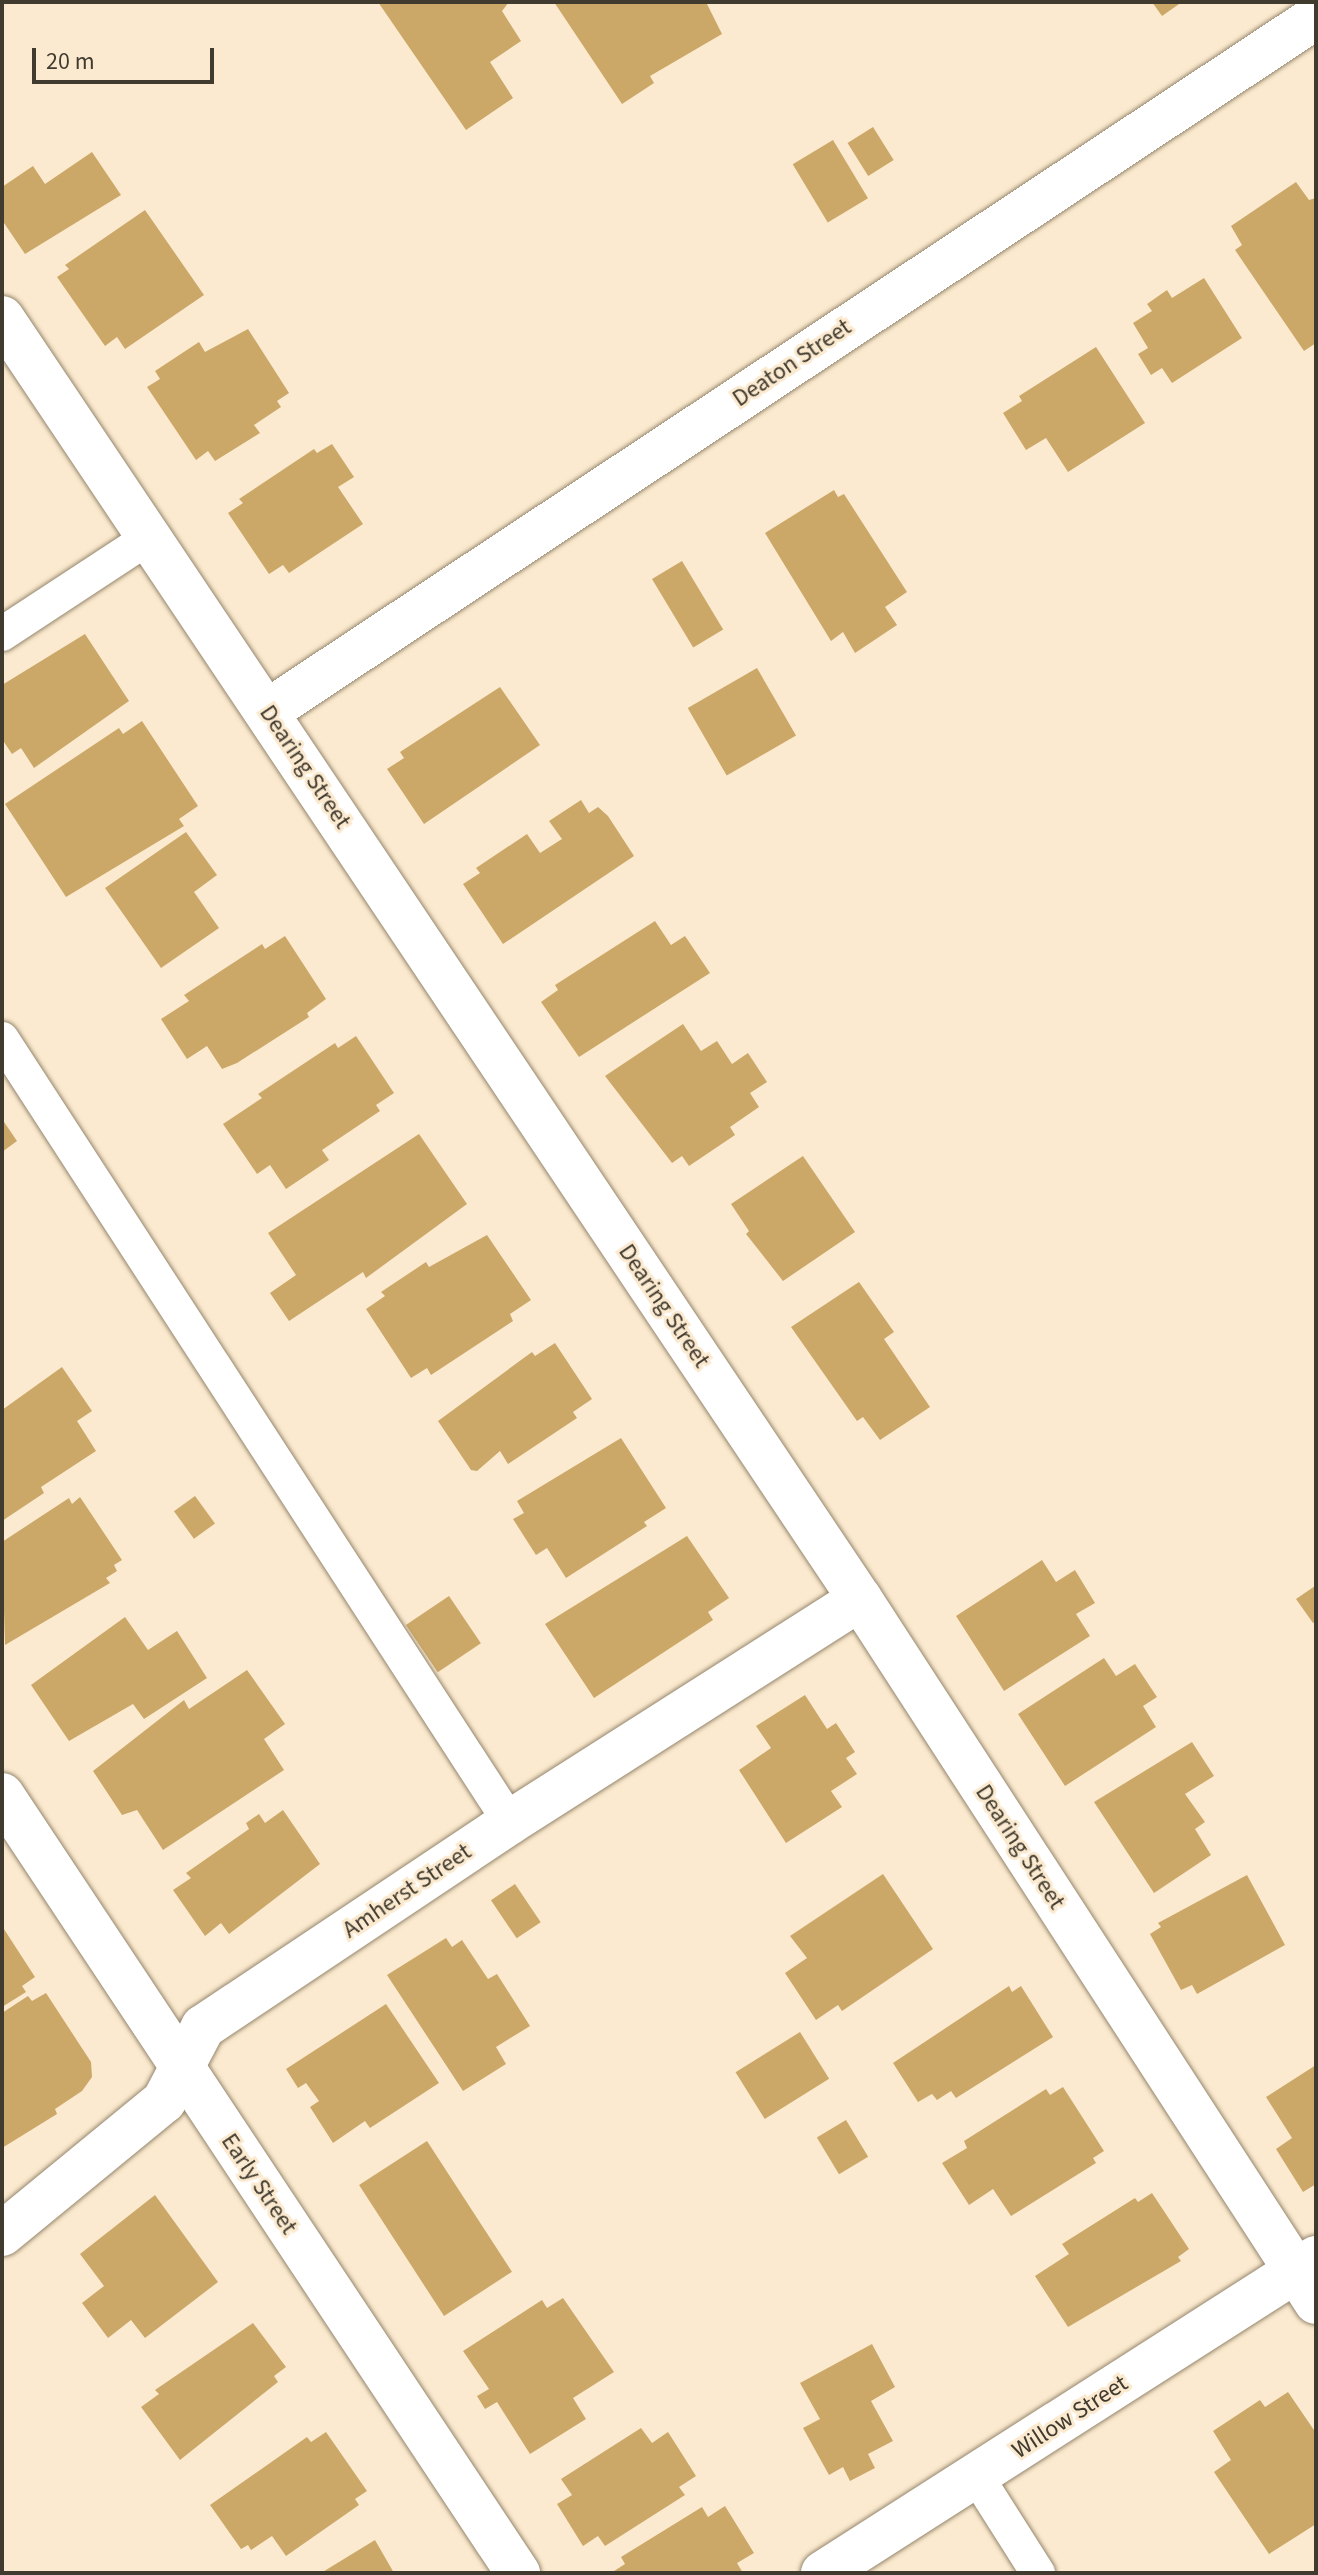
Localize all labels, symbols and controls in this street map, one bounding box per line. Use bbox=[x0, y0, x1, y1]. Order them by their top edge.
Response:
scale bar bbox=[36, 32, 218, 82]
text: 20 m bbox=[46, 44, 95, 79]
street label: Deaton Street bbox=[727, 313, 857, 413]
street label: Dearing Street bbox=[253, 700, 357, 834]
street label: Dearing Street bbox=[612, 1239, 716, 1373]
street label: Dearing Street bbox=[969, 1779, 1071, 1915]
street label: Amherst Street bbox=[337, 1837, 477, 1945]
street label: Early Street bbox=[215, 2128, 303, 2240]
street label: Willow Street bbox=[1007, 2369, 1133, 2465]

